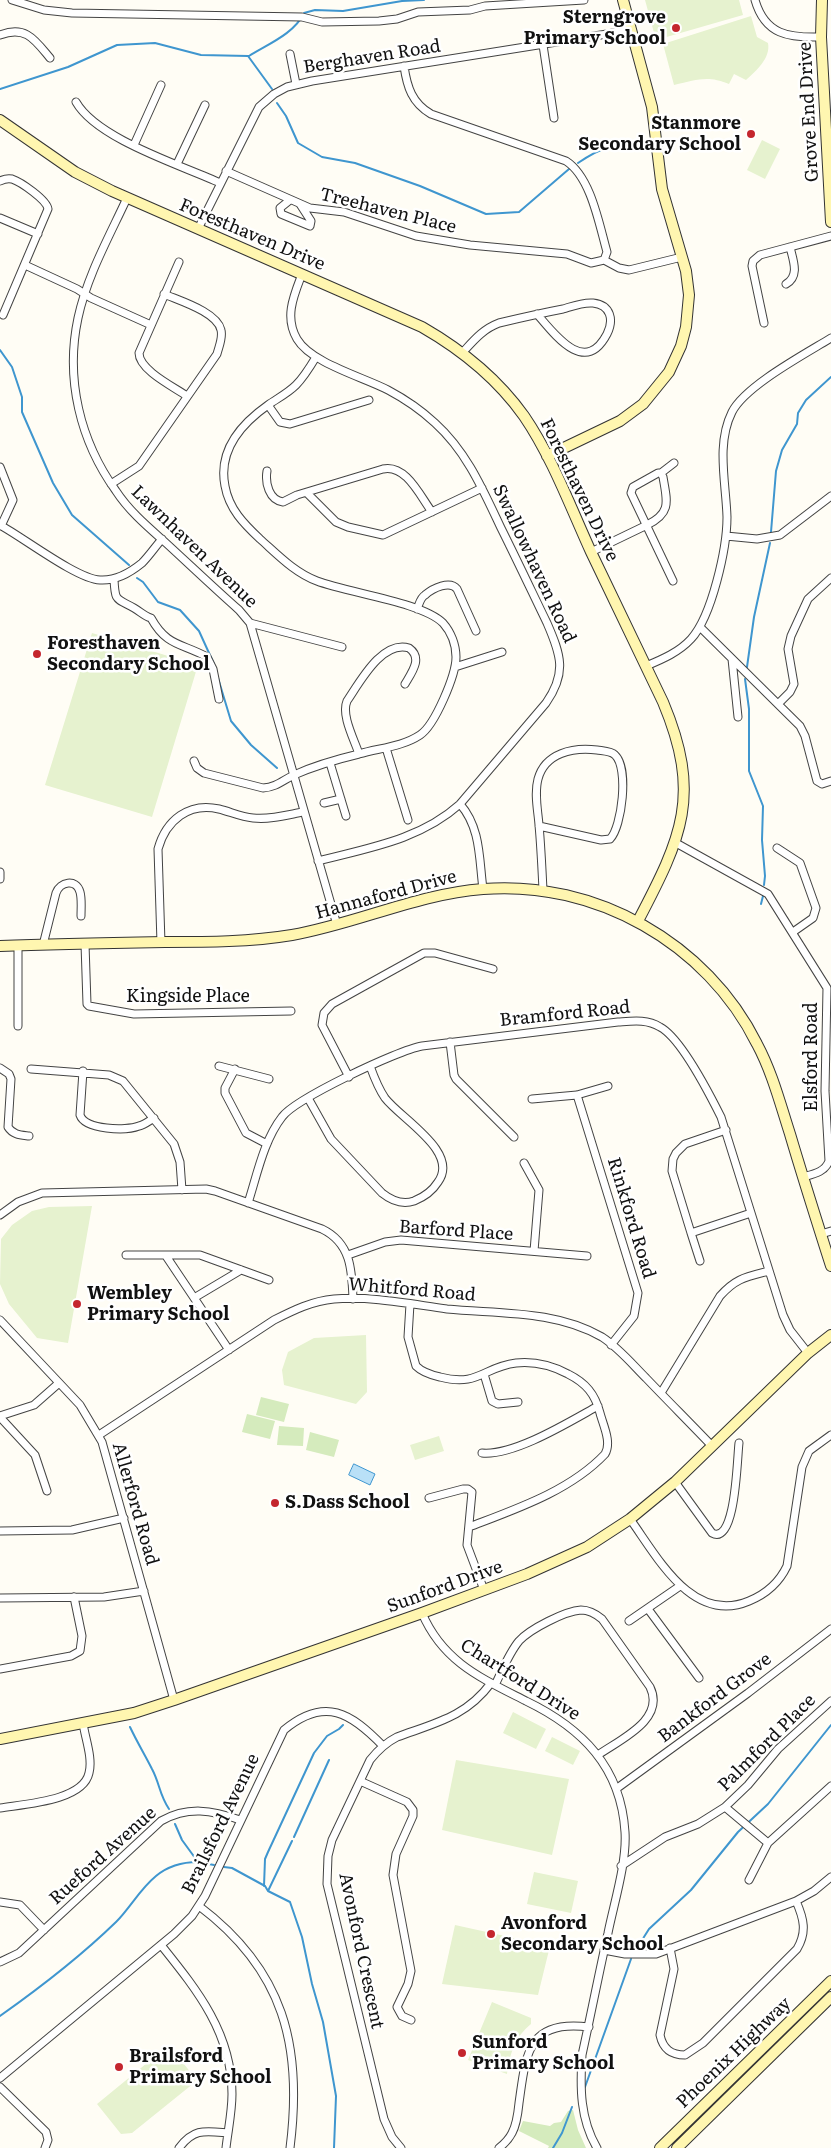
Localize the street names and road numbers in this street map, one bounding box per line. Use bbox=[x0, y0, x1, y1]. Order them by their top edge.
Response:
street label: Berghaven Road bbox=[302, 35, 442, 79]
street label: Grove End Drive bbox=[795, 41, 823, 183]
street label: Treehaven Place bbox=[317, 184, 459, 238]
street label: Foresthaven Drive bbox=[176, 194, 328, 276]
street label: Foresthaven Drive bbox=[535, 415, 623, 565]
street label: Lawnhaven Avenue bbox=[126, 481, 262, 613]
street label: Swallowhaven Road bbox=[488, 481, 580, 647]
street label: Hannaford Drive bbox=[313, 866, 459, 924]
street label: Kingside Place bbox=[126, 986, 250, 1008]
street label: Bramford Road bbox=[499, 996, 631, 1032]
street label: Elsford Road bbox=[801, 1002, 823, 1112]
street label: Rinkford Road bbox=[602, 1155, 660, 1281]
street label: Barford Place bbox=[398, 1216, 514, 1246]
street label: Whitford Road bbox=[347, 1274, 477, 1306]
street label: Allerford Road bbox=[107, 1440, 163, 1568]
street label: Sunford Drive bbox=[384, 1556, 506, 1618]
street label: Chartford Drive bbox=[456, 1635, 584, 1725]
street label: Bankford Grove bbox=[654, 1648, 776, 1748]
street label: Palmford Place bbox=[714, 1690, 820, 1796]
street label: Brailsford Avenue bbox=[178, 1750, 264, 1898]
street label: Rueford Avenue bbox=[45, 1802, 161, 1910]
street label: Avonford Crescent bbox=[334, 1871, 388, 2031]
street label: Phoenix Highway bbox=[672, 1993, 796, 2113]

